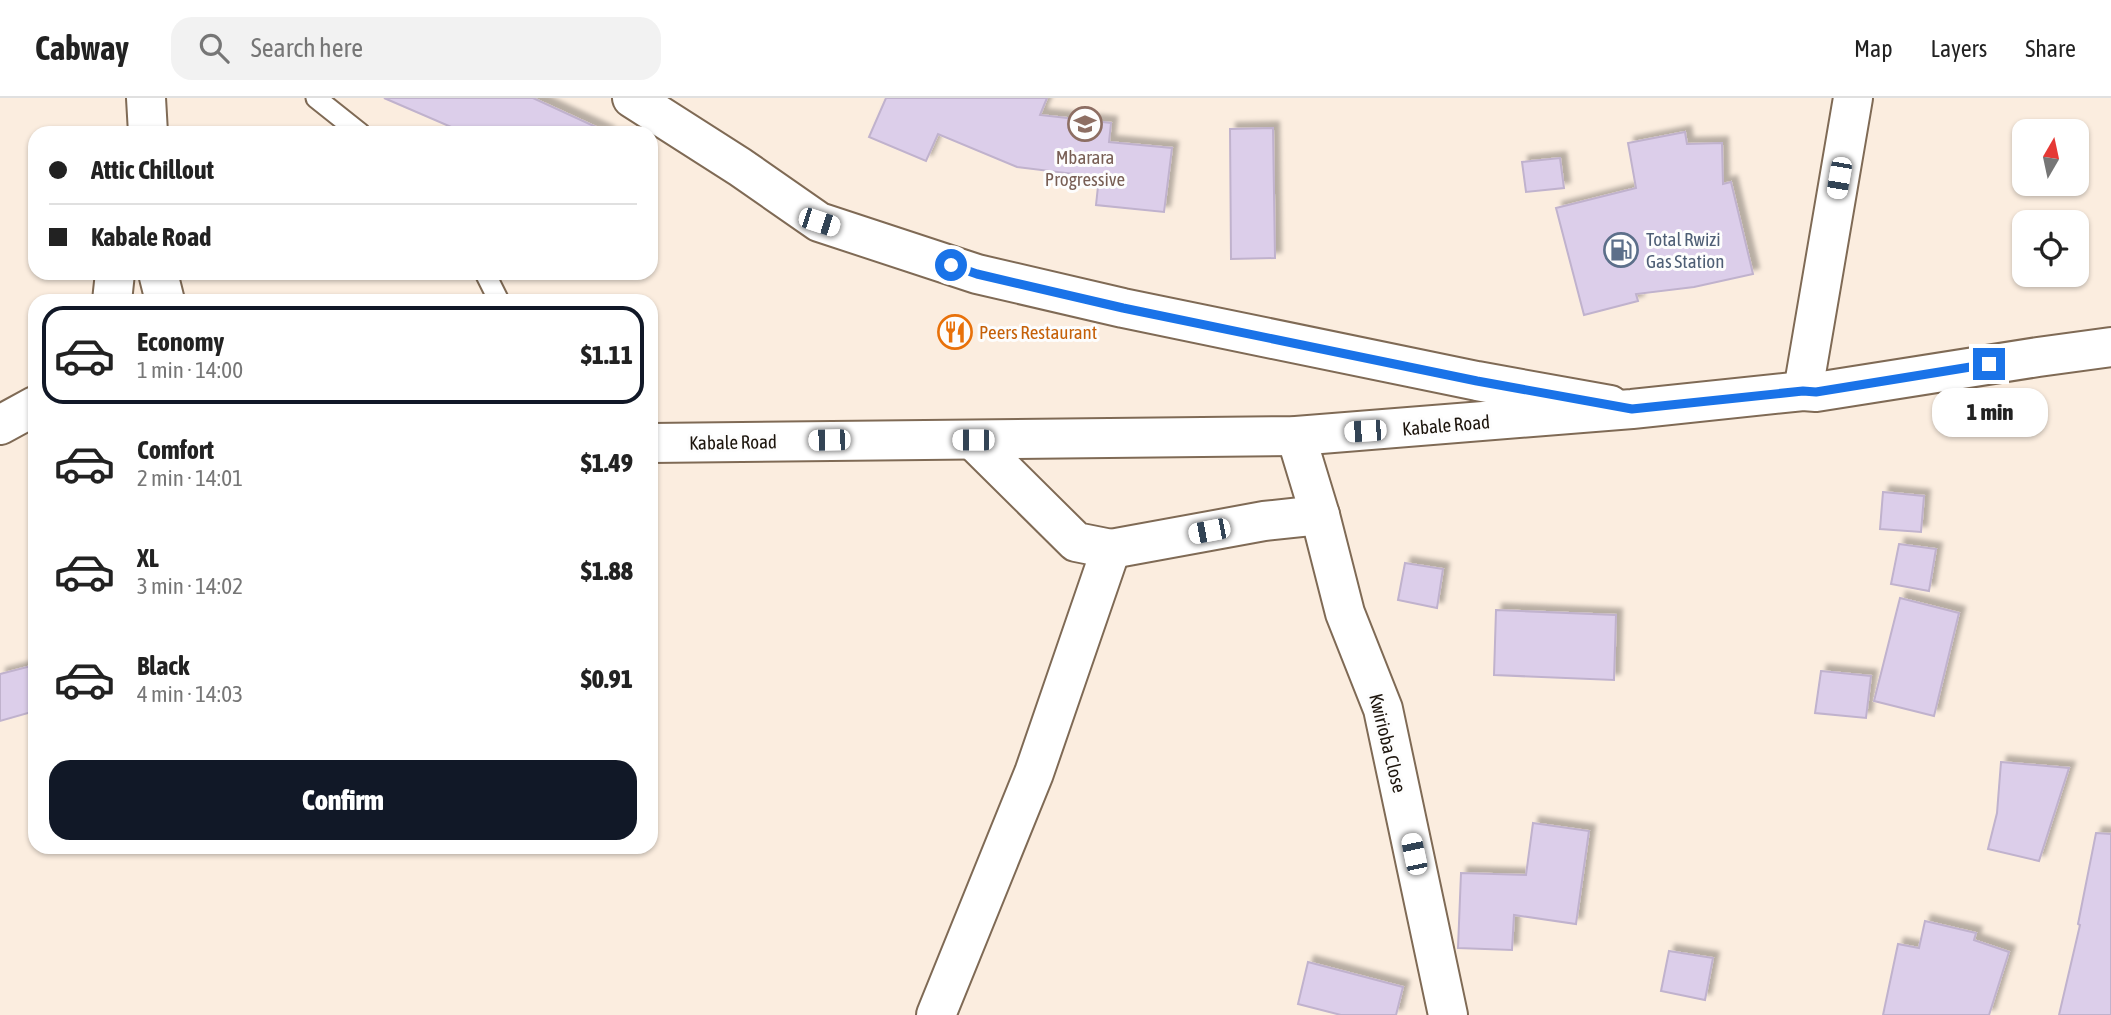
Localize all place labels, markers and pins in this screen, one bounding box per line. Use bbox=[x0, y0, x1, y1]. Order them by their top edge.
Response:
school or university icon: Mbarara Progressive bbox=[1066, 105, 1104, 143]
place label: Mbarara Progressive bbox=[1045, 146, 1125, 190]
place label: Total Rwizi Gas Station bbox=[1646, 228, 1725, 272]
fuel station icon: Total Rwizi Gas Station bbox=[1602, 231, 1640, 269]
restaurant icon: Peers Restaurant bbox=[936, 313, 974, 351]
place label: Peers Restaurant bbox=[979, 321, 1097, 343]

